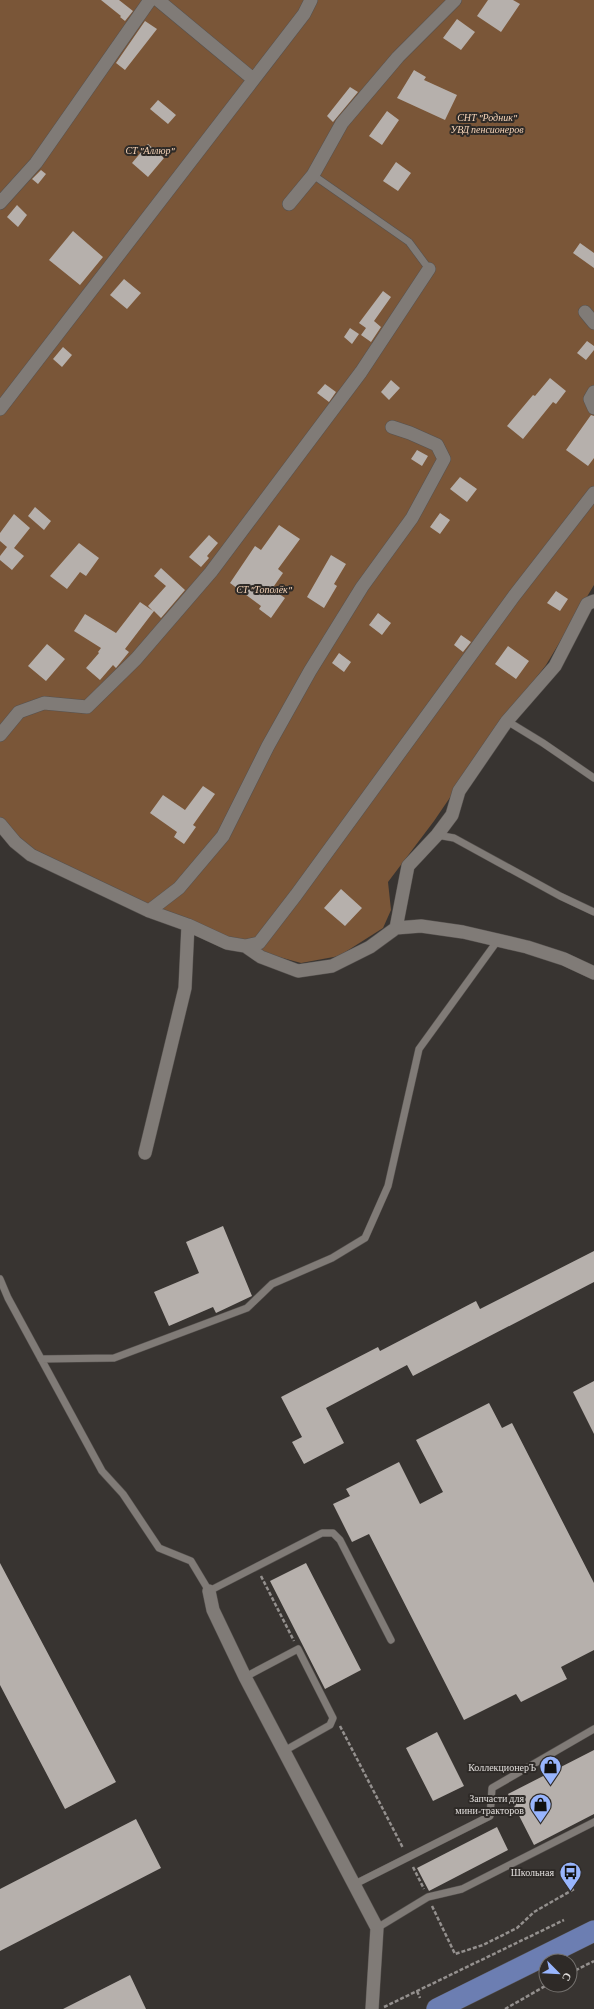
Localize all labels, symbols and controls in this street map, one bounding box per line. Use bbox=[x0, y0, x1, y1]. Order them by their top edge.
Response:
park label: СНТ "Родник" УВД пенсионеров bbox=[450, 112, 524, 135]
park label: СТ "Аллюр" bbox=[125, 145, 175, 156]
park label: СТ "Тополёк" bbox=[236, 584, 293, 595]
shop icon: КоллекционерЪ bbox=[538, 1754, 564, 1787]
place label: КоллекционерЪ bbox=[468, 1762, 536, 1773]
shop icon: Запчасти для мини-тракторов bbox=[527, 1791, 553, 1824]
place label: Запчасти для мини-тракторов bbox=[455, 1793, 524, 1816]
bus stop icon: Школьная bbox=[557, 1859, 583, 1892]
place label: Школьная bbox=[511, 1867, 554, 1878]
north arrow bbox=[538, 1953, 578, 1993]
text: С bbox=[560, 1971, 574, 1983]

